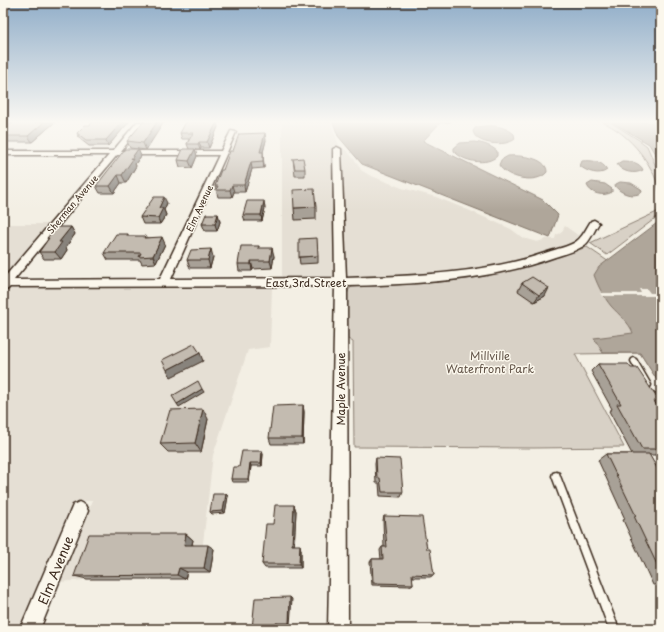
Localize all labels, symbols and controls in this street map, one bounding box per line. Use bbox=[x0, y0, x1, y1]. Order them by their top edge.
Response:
street label: Sherman Avenue bbox=[43, 171, 101, 236]
street label: Elm Avenue bbox=[182, 182, 216, 234]
street label: East 3rd Street bbox=[266, 274, 347, 291]
park label: Millville Waterfront Park bbox=[446, 347, 534, 377]
street label: Maple Avenue bbox=[332, 352, 349, 426]
street label: Elm Avenue bbox=[33, 533, 77, 607]

